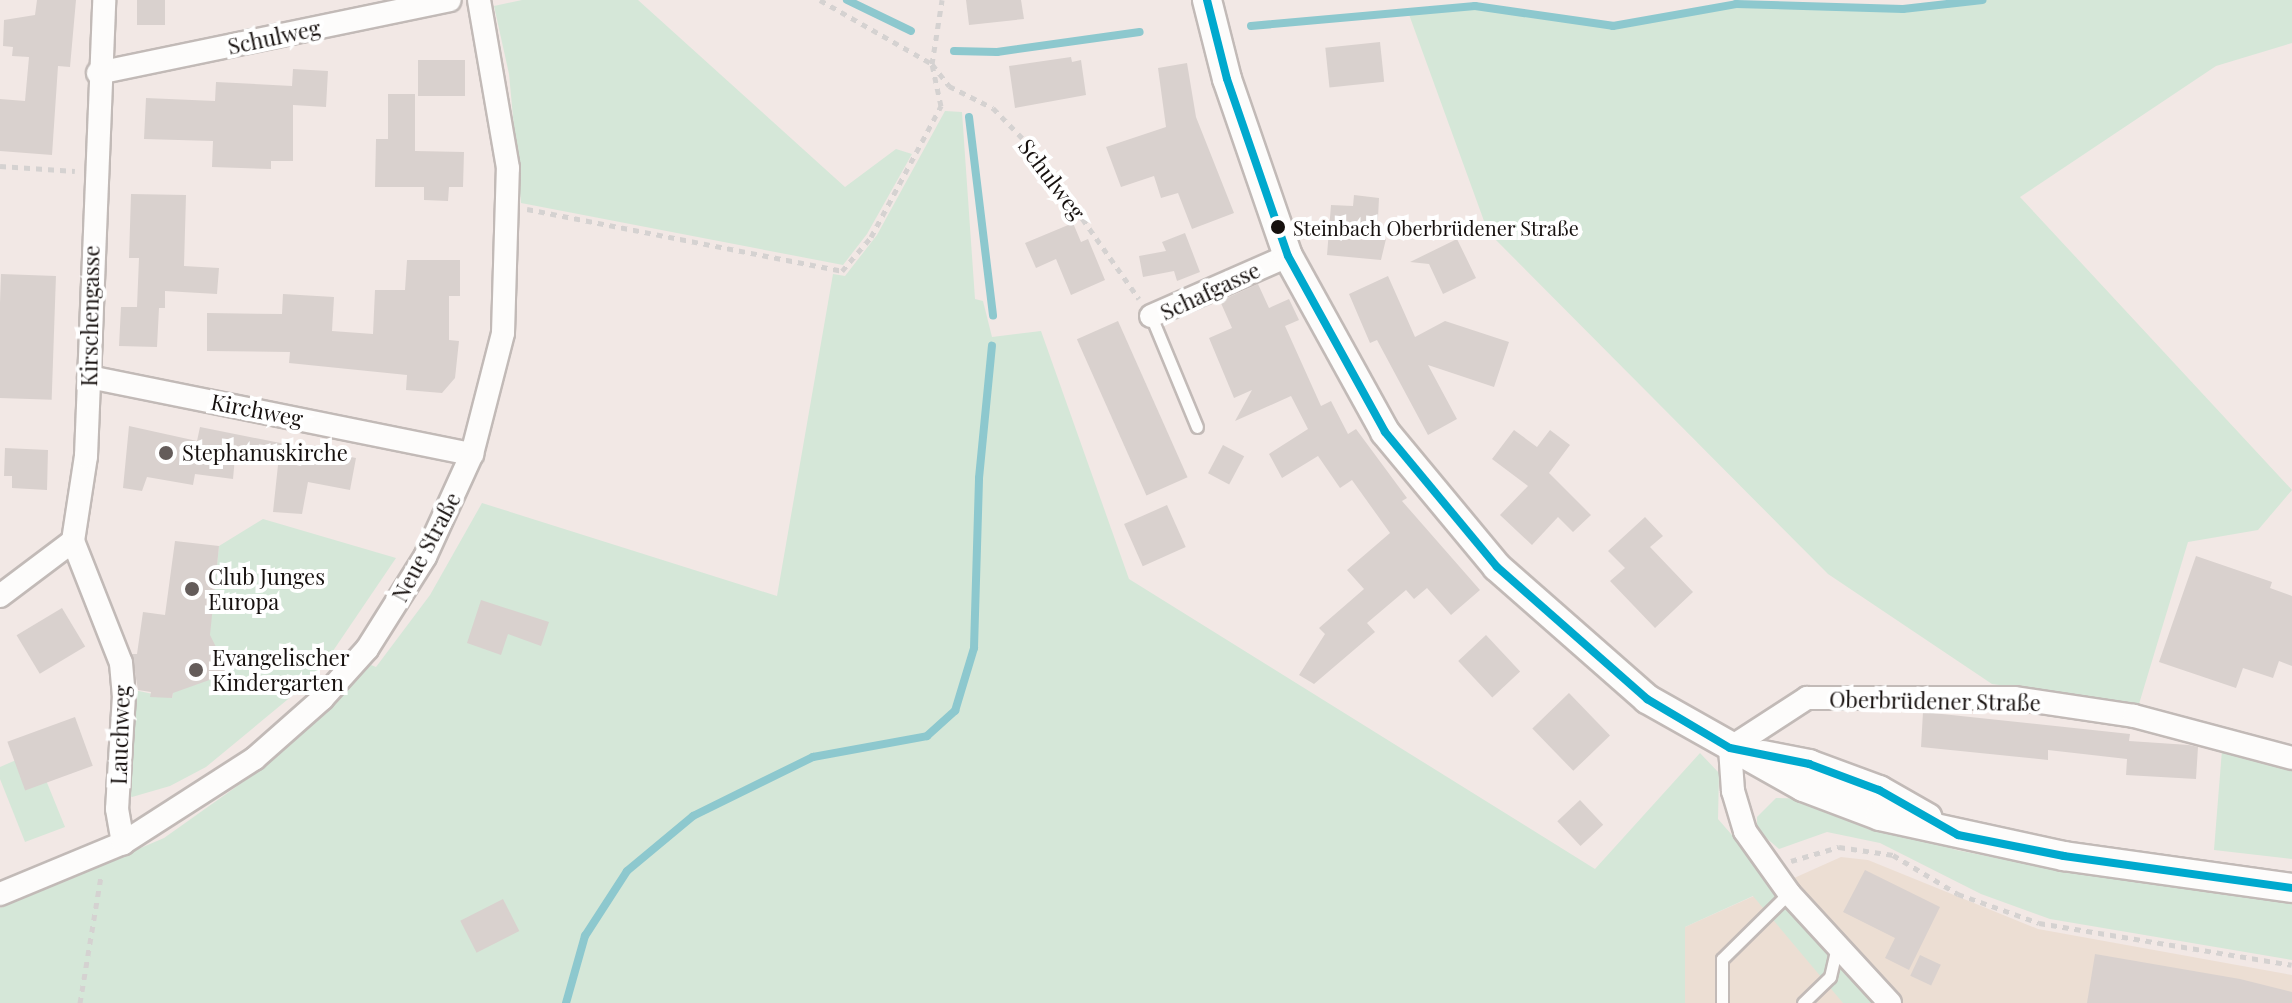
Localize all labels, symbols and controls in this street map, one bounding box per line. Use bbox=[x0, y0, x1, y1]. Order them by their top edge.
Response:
street label: Schulweg bbox=[225, 14, 323, 60]
street label: Schulweg bbox=[1013, 133, 1091, 225]
place label: Steinbach Oberbrüdener Straße bbox=[1293, 215, 1579, 239]
marker: Steinbach Oberbrüdener Straße bbox=[1270, 219, 1286, 235]
street label: Kirschengasse bbox=[76, 245, 104, 387]
street label: Schafgasse bbox=[1156, 256, 1264, 326]
street label: Kirchweg bbox=[209, 388, 305, 432]
place label: Stephanuskirche bbox=[182, 440, 348, 466]
marker: Stephanuskirche bbox=[157, 444, 175, 462]
street label: Neue Straße bbox=[386, 488, 466, 606]
place label: Club Junges Europa bbox=[208, 563, 325, 614]
marker: Club Junges Europa bbox=[183, 580, 201, 598]
place label: Evangelischer Kindergarten bbox=[212, 644, 350, 696]
marker: Evangelischer Kindergarten bbox=[187, 661, 205, 679]
street label: Lauchweg bbox=[105, 685, 135, 785]
street label: Oberbrüdener Straße bbox=[1829, 686, 2041, 716]

